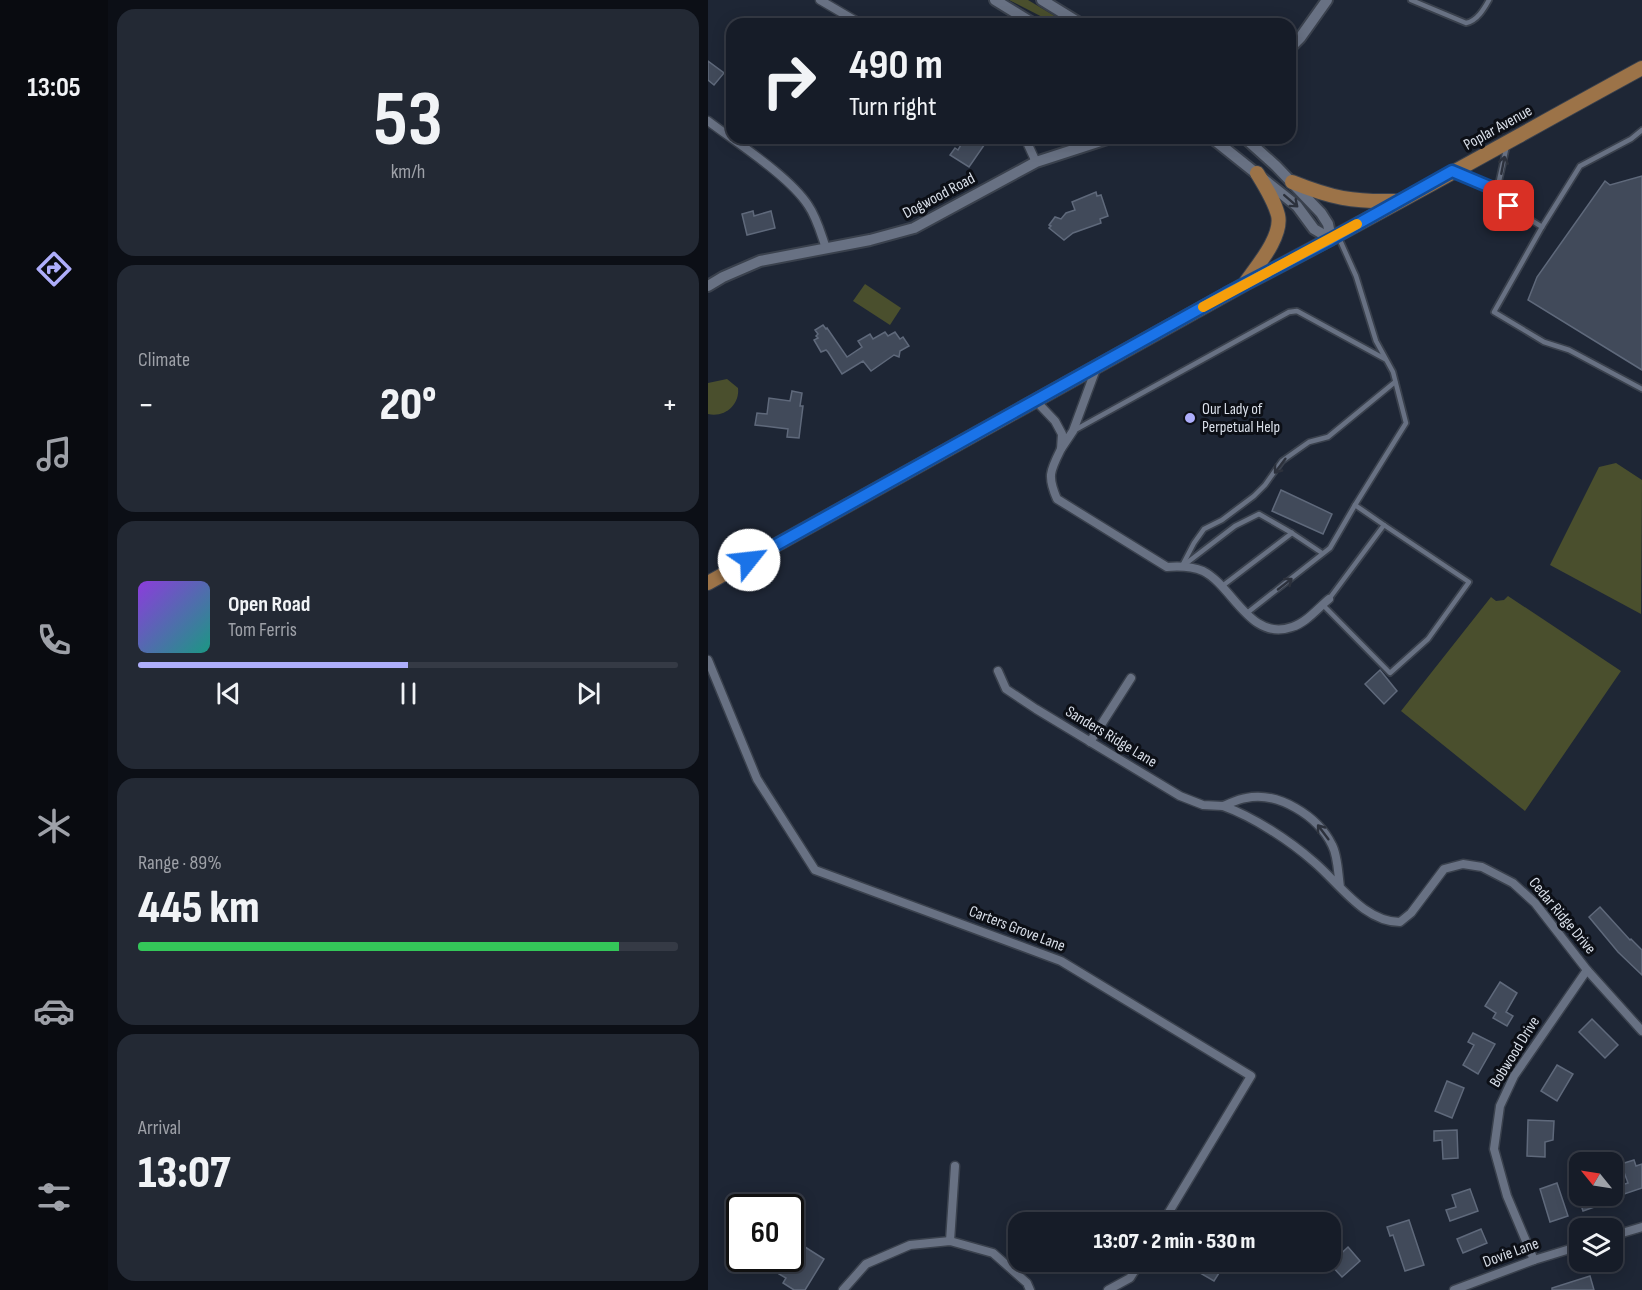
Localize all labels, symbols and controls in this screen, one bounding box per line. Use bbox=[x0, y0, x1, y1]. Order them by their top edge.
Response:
text: 490 m bbox=[849, 40, 943, 91]
icon: right bbox=[750, 42, 828, 120]
text: 13:05 bbox=[27, 72, 81, 104]
text: 53 bbox=[373, 74, 443, 167]
text: Turn right bbox=[849, 91, 936, 123]
street label: Poplar Avenue bbox=[1460, 101, 1536, 155]
one-way arrow bbox=[1498, 156, 1509, 176]
text: km/h bbox=[391, 160, 425, 184]
street label: Dogwood Road bbox=[900, 169, 978, 223]
pin bbox=[1483, 180, 1534, 231]
icon: arrive bbox=[1492, 189, 1525, 222]
one-way arrow bbox=[1283, 194, 1298, 208]
icon: directions bbox=[33, 248, 75, 290]
text: Climate bbox=[138, 348, 190, 372]
text: 20° bbox=[380, 378, 436, 433]
text: − bbox=[138, 385, 154, 425]
text: + bbox=[662, 385, 678, 425]
place label: Our Lady of Perpetual Help bbox=[1202, 400, 1280, 437]
marker: Our Lady of Perpetual Help bbox=[1183, 411, 1197, 425]
icon: music bbox=[33, 433, 75, 475]
one-way arrow bbox=[1273, 458, 1286, 474]
position arrow bbox=[717, 528, 781, 592]
one-way arrow bbox=[1277, 578, 1293, 591]
text: Open Road bbox=[228, 591, 310, 618]
text: Tom Ferris bbox=[228, 618, 297, 642]
icon: phone bbox=[33, 619, 75, 661]
icon: previous bbox=[212, 677, 245, 710]
icon: pause bbox=[392, 677, 425, 710]
icon: next bbox=[572, 677, 605, 710]
street label: Sanders Ridge Lane bbox=[1062, 702, 1160, 772]
icon: climate bbox=[33, 805, 75, 847]
one-way arrow bbox=[1316, 824, 1329, 840]
text: Range · 89% bbox=[138, 851, 222, 875]
street label: Cedar Ridge Drive bbox=[1524, 874, 1600, 958]
text: 445 km bbox=[138, 881, 260, 936]
street label: Carters Grove Lane bbox=[966, 902, 1068, 956]
icon: car bbox=[33, 990, 75, 1032]
street label: Bobwood Drive bbox=[1486, 1013, 1544, 1091]
text: Arrival bbox=[138, 1116, 181, 1140]
text: 13:07 bbox=[138, 1146, 230, 1201]
north arrow bbox=[1569, 1152, 1623, 1206]
map controls bbox=[1569, 1152, 1623, 1272]
icon: filters bbox=[33, 1176, 75, 1218]
speed limit sign: 60 bbox=[726, 1194, 804, 1272]
button: layers bbox=[1569, 1218, 1623, 1272]
text: 13:07 · 2 min · 530 m bbox=[1094, 1228, 1255, 1255]
street label: Dovie Lane bbox=[1481, 1234, 1541, 1272]

